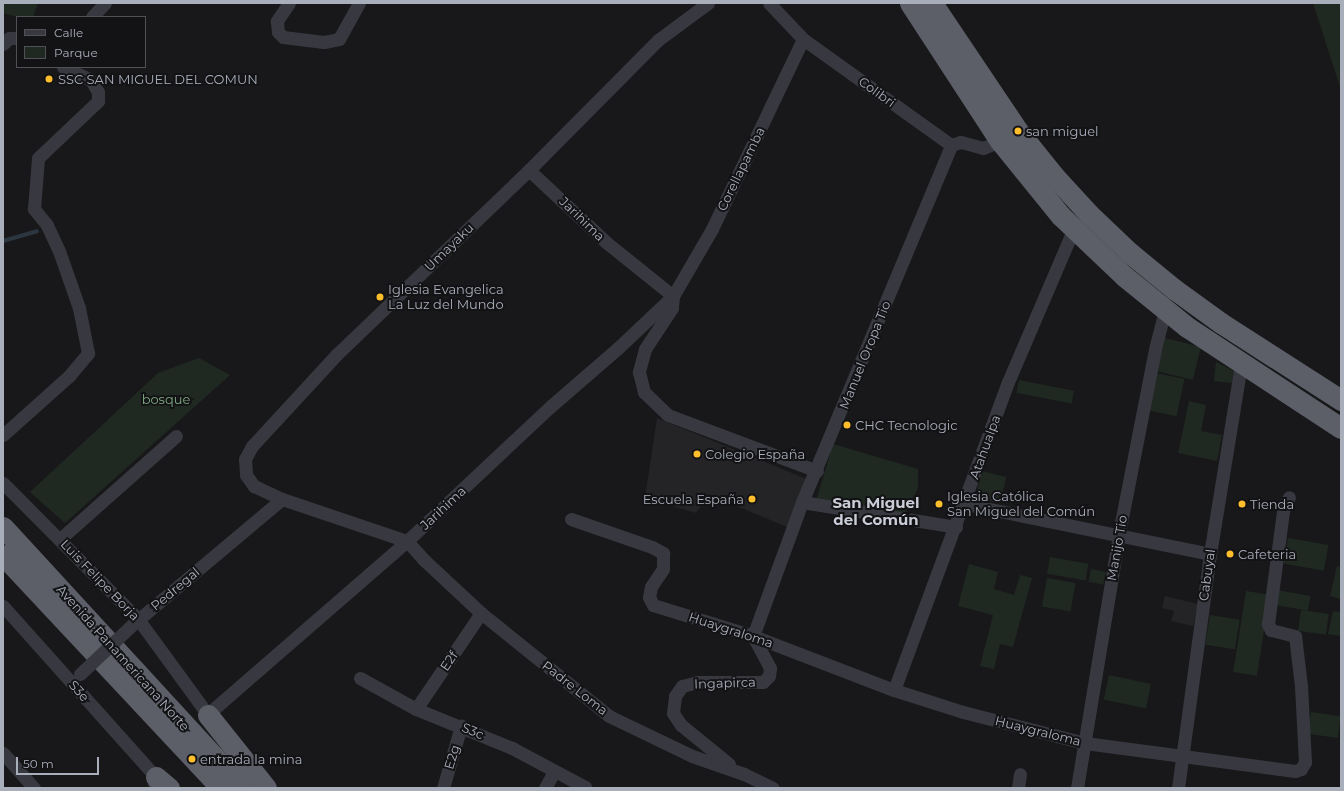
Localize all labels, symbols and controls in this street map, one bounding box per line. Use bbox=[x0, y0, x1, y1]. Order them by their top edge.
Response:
legend bbox=[16, 16, 146, 68]
text: Calle bbox=[54, 25, 83, 40]
text: Parque bbox=[54, 45, 98, 60]
place label: SSC SAN MIGUEL DEL COMUN bbox=[58, 71, 258, 87]
marker: SSC SAN MIGUEL DEL COMUN bbox=[43, 73, 55, 85]
street label: Colibri bbox=[856, 73, 898, 111]
place label: san miguel bbox=[1026, 123, 1098, 139]
street label: Corellapamba bbox=[714, 125, 768, 213]
marker: san miguel bbox=[1013, 126, 1023, 136]
street label: Jarihima bbox=[556, 194, 608, 244]
street label: Umayaku bbox=[421, 220, 477, 274]
place label: Iglesia Evangelica La Luz del Mundo bbox=[388, 282, 504, 313]
marker: Iglesia Evangelica La Luz del Mundo bbox=[375, 292, 385, 302]
street label: Manuel Oropa Tio bbox=[836, 299, 894, 411]
park label: bosque bbox=[142, 391, 190, 407]
street label: Atahualpa bbox=[966, 413, 1004, 481]
place label: CHC Tecnologic bbox=[855, 417, 958, 433]
marker: CHC Tecnologic bbox=[842, 420, 852, 430]
place label: Colegio España bbox=[705, 446, 805, 462]
marker: Colegio España bbox=[692, 449, 702, 459]
street label: Jarihima bbox=[417, 483, 469, 533]
place label: Iglesia Católica San Miguel del Común bbox=[947, 489, 1095, 520]
place label: Escuela España bbox=[643, 491, 744, 507]
district label: San Miguel del Común bbox=[832, 493, 920, 528]
marker: Escuela España bbox=[747, 494, 757, 504]
place label: Tienda bbox=[1250, 496, 1294, 512]
marker: Iglesia Católica San Miguel del Común bbox=[934, 499, 944, 509]
marker: Tienda bbox=[1237, 499, 1247, 509]
street label: Manijo Tio bbox=[1104, 514, 1130, 582]
street label: Luis Felipe Borja bbox=[57, 536, 143, 624]
place label: Cafeteria bbox=[1238, 546, 1296, 562]
street label: Cabuyal bbox=[1196, 548, 1218, 602]
marker: Cafeteria bbox=[1225, 549, 1235, 559]
street label: Pedregal bbox=[147, 564, 203, 614]
street label: Avenida Panamericana Norte bbox=[53, 582, 193, 734]
street label: Huaygraloma bbox=[687, 609, 775, 651]
street label: E2f bbox=[437, 648, 461, 674]
street label: Padre Loma bbox=[539, 658, 611, 718]
street label: Ingapirca bbox=[694, 674, 756, 692]
street label: S3e bbox=[65, 677, 93, 705]
street label: Huaygraloma bbox=[993, 713, 1083, 749]
street label: S3c bbox=[460, 719, 486, 743]
street label: E2g bbox=[441, 743, 463, 771]
scale bar bbox=[18, 749, 101, 775]
place label: entrada la mina bbox=[200, 751, 302, 767]
marker: entrada la mina bbox=[187, 754, 197, 764]
text: 50 m bbox=[23, 756, 54, 771]

